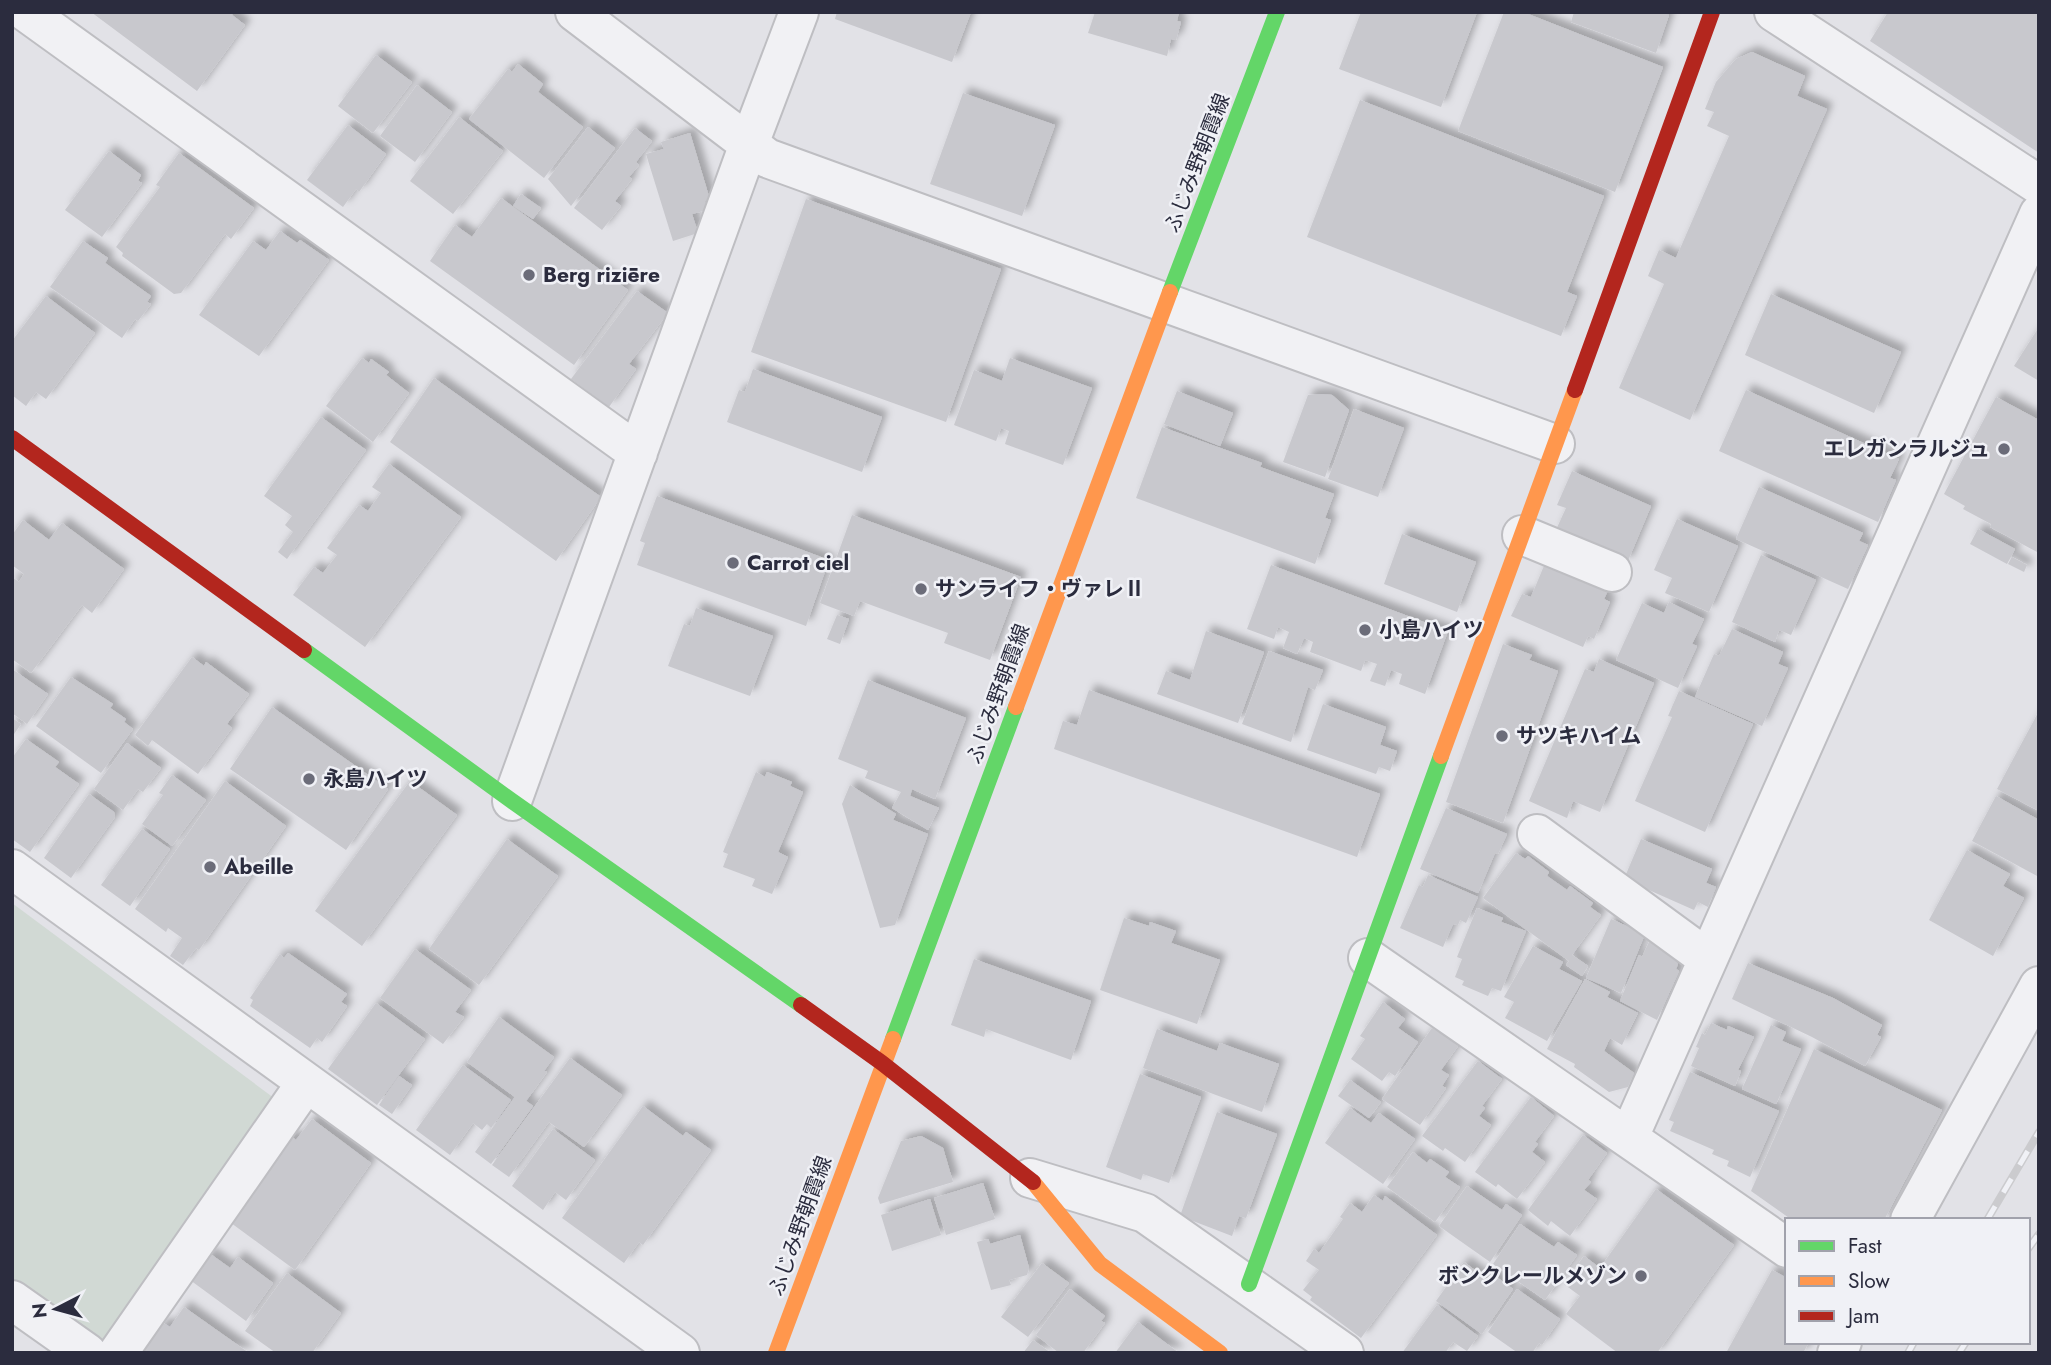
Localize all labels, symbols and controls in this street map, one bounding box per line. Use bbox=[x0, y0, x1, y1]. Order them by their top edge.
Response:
street label: ふじみ野朝霞線 bbox=[1157, 89, 1237, 237]
place label: Berg riziēre bbox=[543, 260, 660, 290]
marker: Berg riziēre bbox=[521, 267, 537, 283]
place label: エレガンラルジュ bbox=[1823, 434, 1990, 464]
marker: エレガンラルジュ bbox=[1996, 441, 2012, 457]
place label: Carrot ciel bbox=[747, 548, 849, 578]
marker: Carrot ciel bbox=[725, 555, 741, 571]
place label: サンライフ・ヴァレⅡ bbox=[935, 574, 1145, 604]
marker: サンライフ・ヴァレⅡ bbox=[913, 581, 929, 597]
place label: 小島ハイツ bbox=[1379, 615, 1484, 645]
street label: ふじみ野朝霞線 bbox=[959, 620, 1037, 768]
marker: 小島ハイツ bbox=[1357, 622, 1373, 638]
place label: サツキハイム bbox=[1516, 721, 1641, 751]
marker: サツキハイム bbox=[1494, 728, 1510, 744]
place label: 永島ハイツ bbox=[323, 764, 428, 794]
marker: 永島ハイツ bbox=[301, 771, 317, 787]
place label: Abeille bbox=[223, 852, 294, 882]
marker: Abeille bbox=[202, 859, 218, 875]
street label: ふじみ野朝霞線 bbox=[761, 1152, 839, 1300]
legend bbox=[1785, 1218, 2030, 1344]
text: Fast bbox=[1848, 1231, 1881, 1261]
place label: ボンクレールメゾン bbox=[1438, 1261, 1627, 1291]
text: Slow bbox=[1848, 1266, 1890, 1296]
marker: ボンクレールメゾン bbox=[1633, 1268, 1649, 1284]
north arrow bbox=[21, 1274, 91, 1344]
text: Jam bbox=[1845, 1301, 1880, 1331]
text: N bbox=[25, 1302, 54, 1320]

